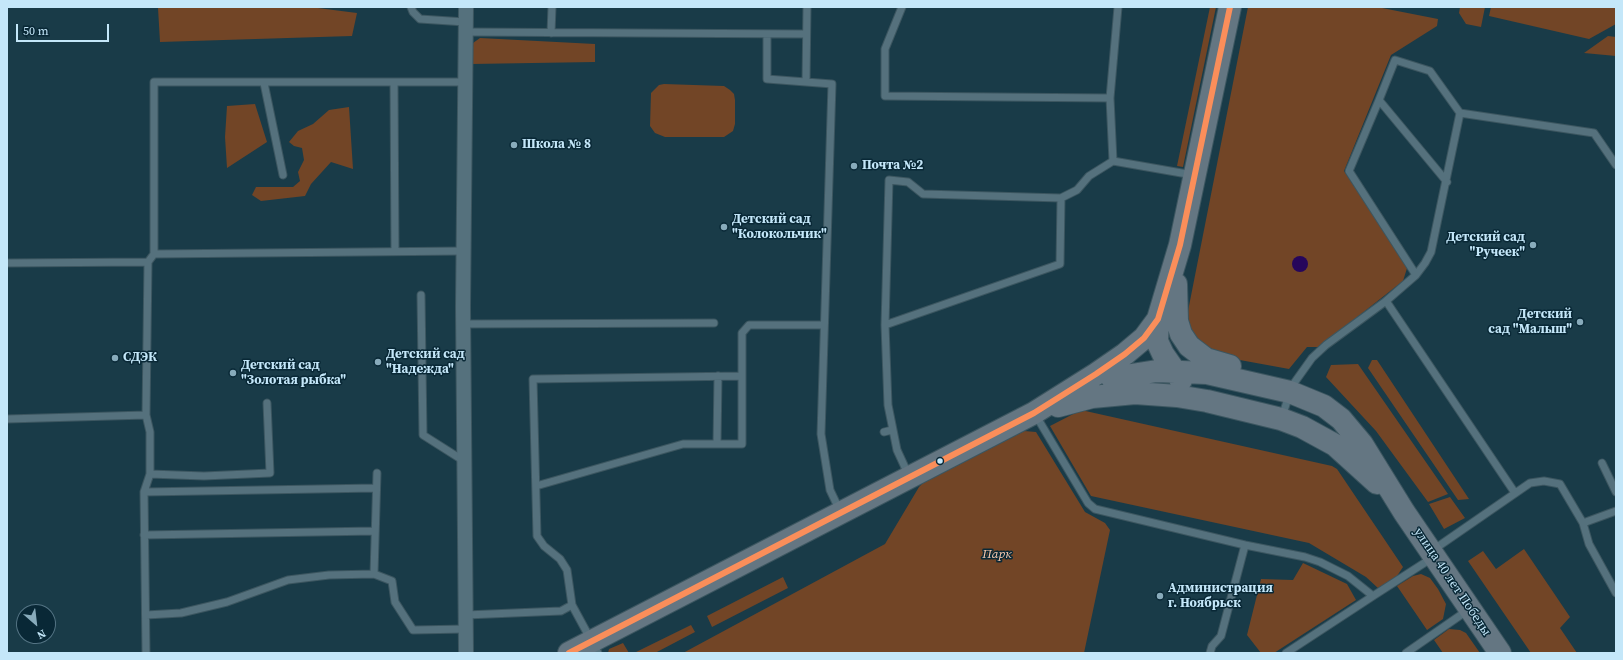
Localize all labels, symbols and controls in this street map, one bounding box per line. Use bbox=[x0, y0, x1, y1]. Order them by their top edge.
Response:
scale bar bbox=[18, 16, 111, 42]
text: 50 m bbox=[23, 23, 49, 39]
place label: Школа № 8 bbox=[522, 137, 591, 153]
marker: Школа № 8 bbox=[509, 140, 519, 150]
place label: Почта №2 bbox=[862, 158, 923, 174]
marker: Почта №2 bbox=[849, 161, 859, 171]
place label: Детский сад "Колокольчик" bbox=[732, 212, 827, 243]
marker: Детский сад "Колокольчик" bbox=[719, 222, 729, 232]
place label: Детский сад "Ручеек" bbox=[1446, 230, 1525, 261]
marker: Детский сад "Ручеек" bbox=[1528, 240, 1538, 250]
place label: Детский сад "Малыш" bbox=[1488, 307, 1572, 338]
marker: Детский сад "Малыш" bbox=[1575, 317, 1585, 327]
place label: Детский сад "Надежда" bbox=[386, 347, 465, 378]
place label: СДЭК bbox=[123, 350, 157, 366]
marker: СДЭК bbox=[110, 353, 120, 363]
marker: Детский сад "Надежда" bbox=[373, 357, 383, 367]
place label: Детский сад "Золотая рыбка" bbox=[241, 358, 346, 389]
marker: Детский сад "Золотая рыбка" bbox=[228, 368, 238, 378]
unlabelled marker bbox=[935, 456, 945, 466]
street label: улица 40 лет Победы bbox=[1410, 525, 1494, 639]
park label: Парк bbox=[982, 547, 1012, 563]
place label: Администрация г. Ноябрьск bbox=[1168, 581, 1273, 612]
marker: Администрация г. Ноябрьск bbox=[1155, 591, 1165, 601]
north arrow bbox=[16, 604, 56, 644]
text: N bbox=[34, 626, 48, 643]

